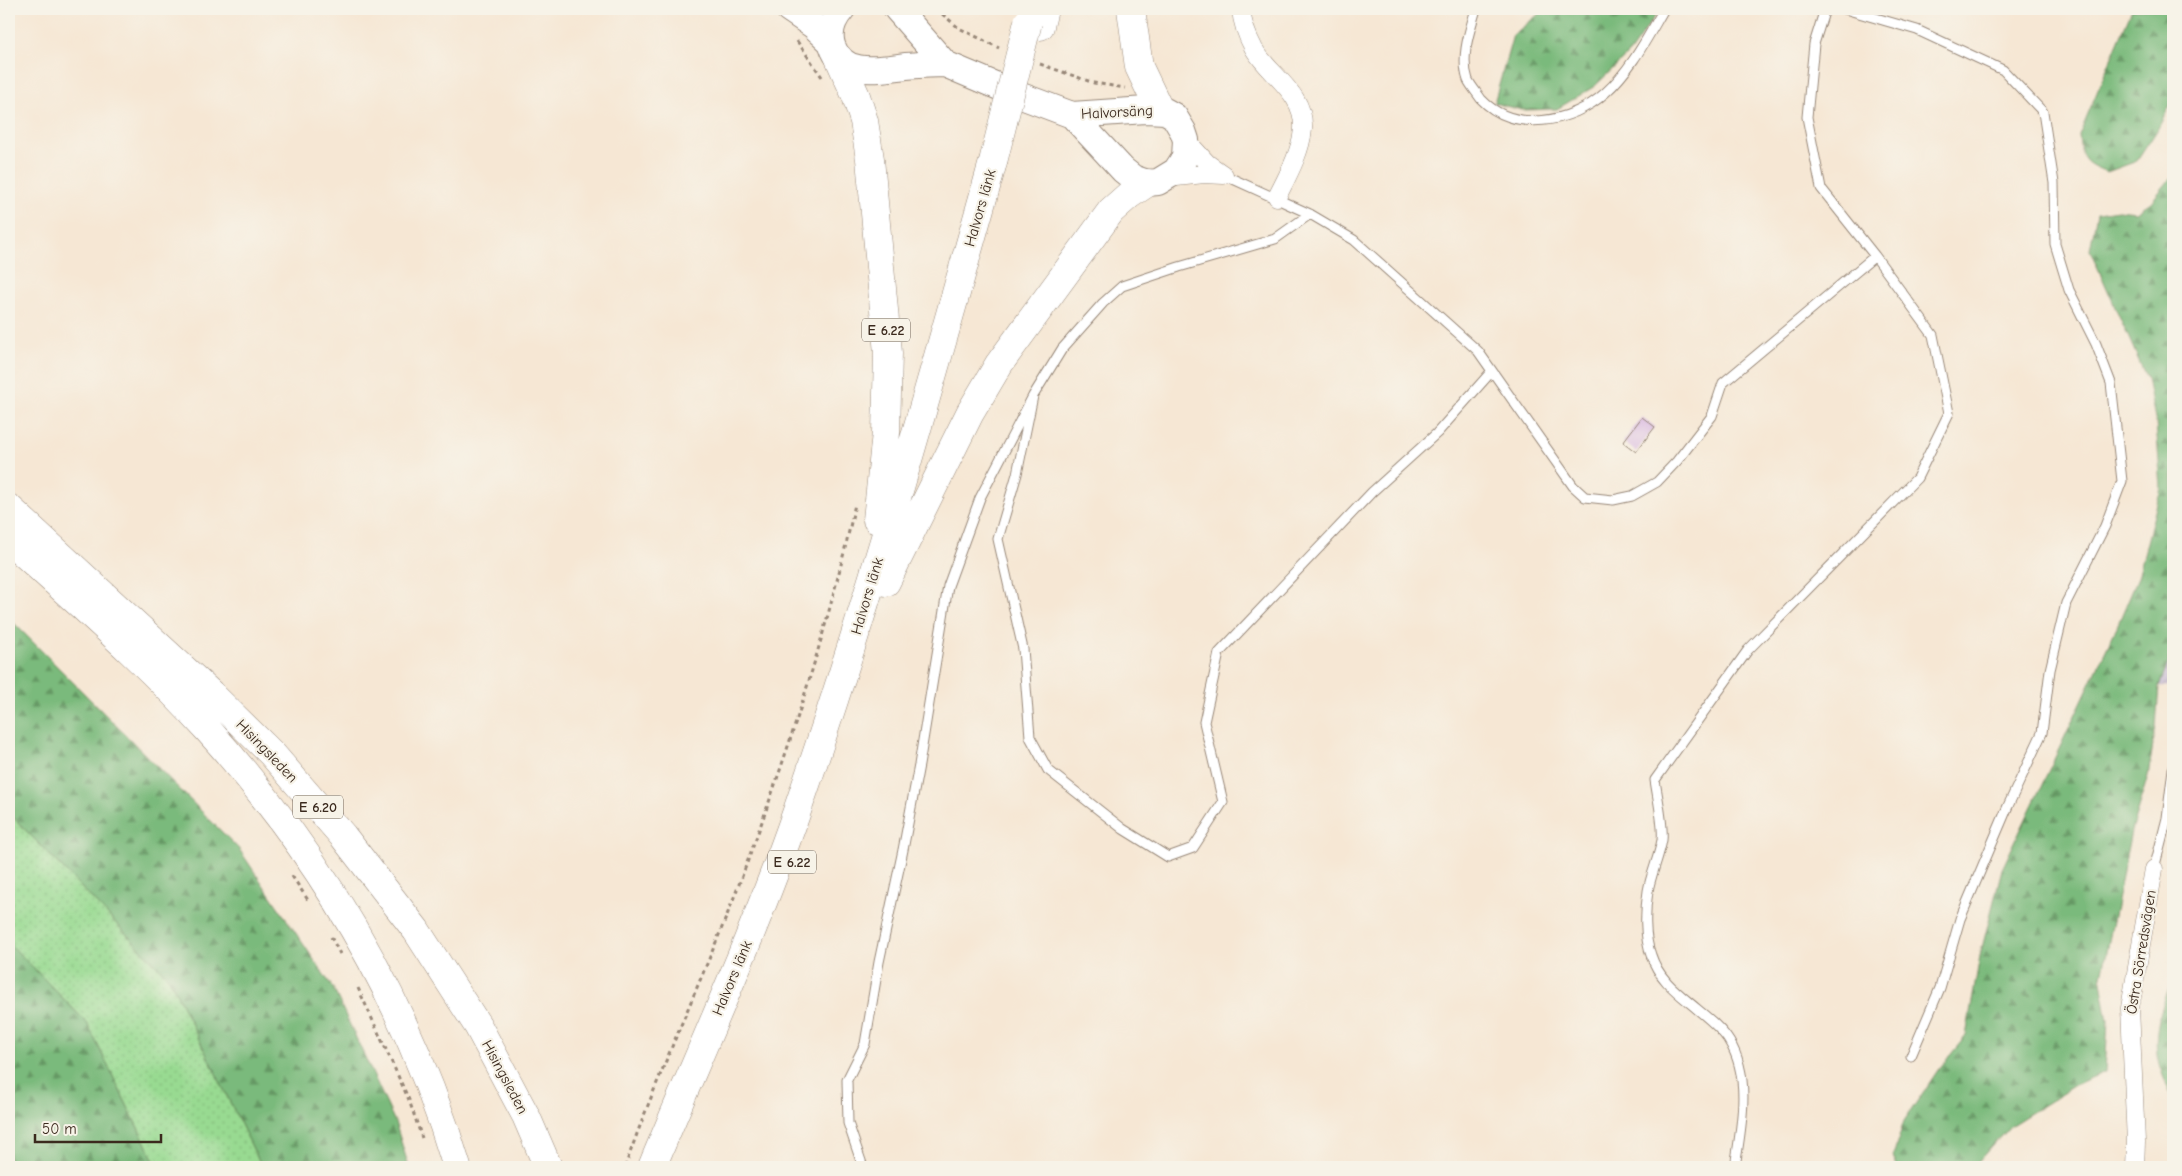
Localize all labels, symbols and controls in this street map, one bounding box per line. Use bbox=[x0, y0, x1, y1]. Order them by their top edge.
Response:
street label: Halvorsäng bbox=[1081, 101, 1153, 123]
street label: Halvors länk bbox=[960, 167, 1000, 249]
road number: E 6.22 bbox=[862, 318, 910, 342]
street label: Halvors länk bbox=[847, 555, 887, 637]
street label: Hisingsleden bbox=[232, 716, 302, 786]
road number: E 6.20 bbox=[293, 796, 343, 819]
road number: E 6.22 bbox=[768, 850, 816, 874]
street label: Östra Sörredsvägen bbox=[2122, 889, 2160, 1015]
street label: Halvors länk bbox=[708, 937, 756, 1018]
street label: Hisingsleden bbox=[478, 1037, 532, 1117]
scale bar bbox=[35, 1111, 161, 1143]
text: 50 m bbox=[42, 1120, 77, 1138]

